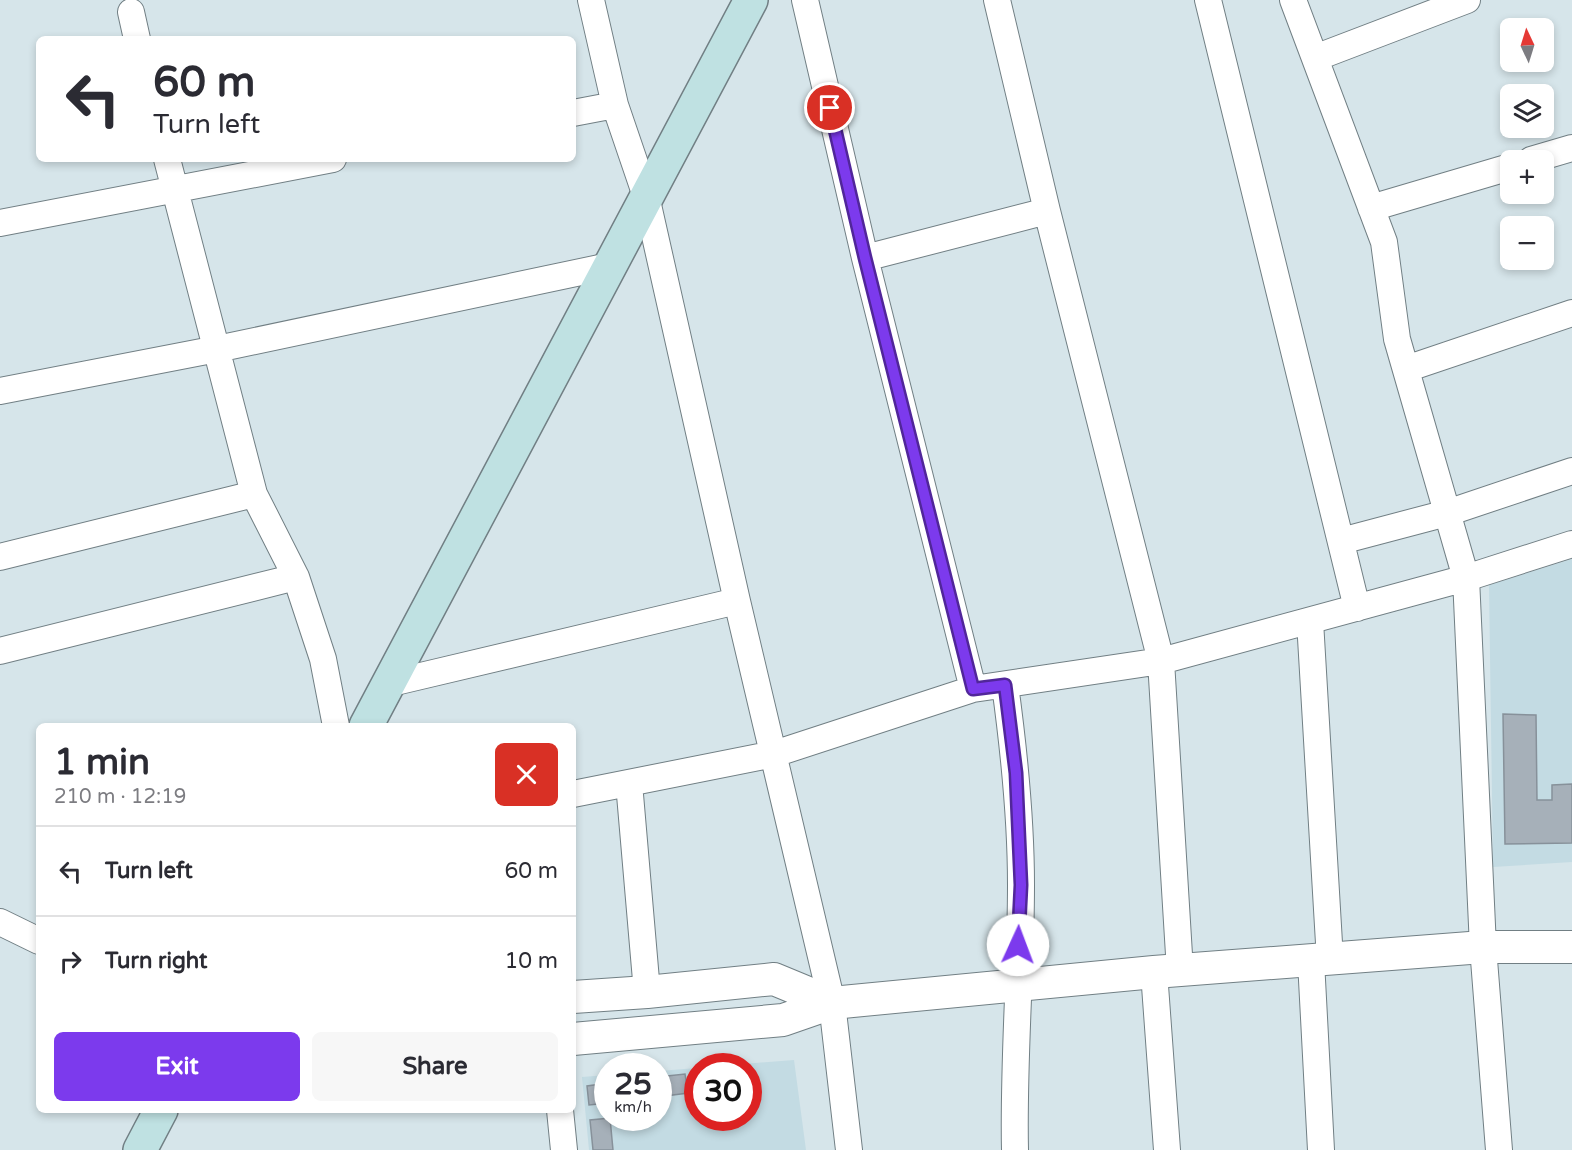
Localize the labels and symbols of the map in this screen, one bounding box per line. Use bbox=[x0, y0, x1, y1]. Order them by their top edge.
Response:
north arrow bbox=[1500, 18, 1554, 72]
pin bbox=[804, 82, 855, 133]
position arrow bbox=[986, 913, 1050, 977]
speed limit sign: 30 bbox=[684, 1053, 762, 1131]

